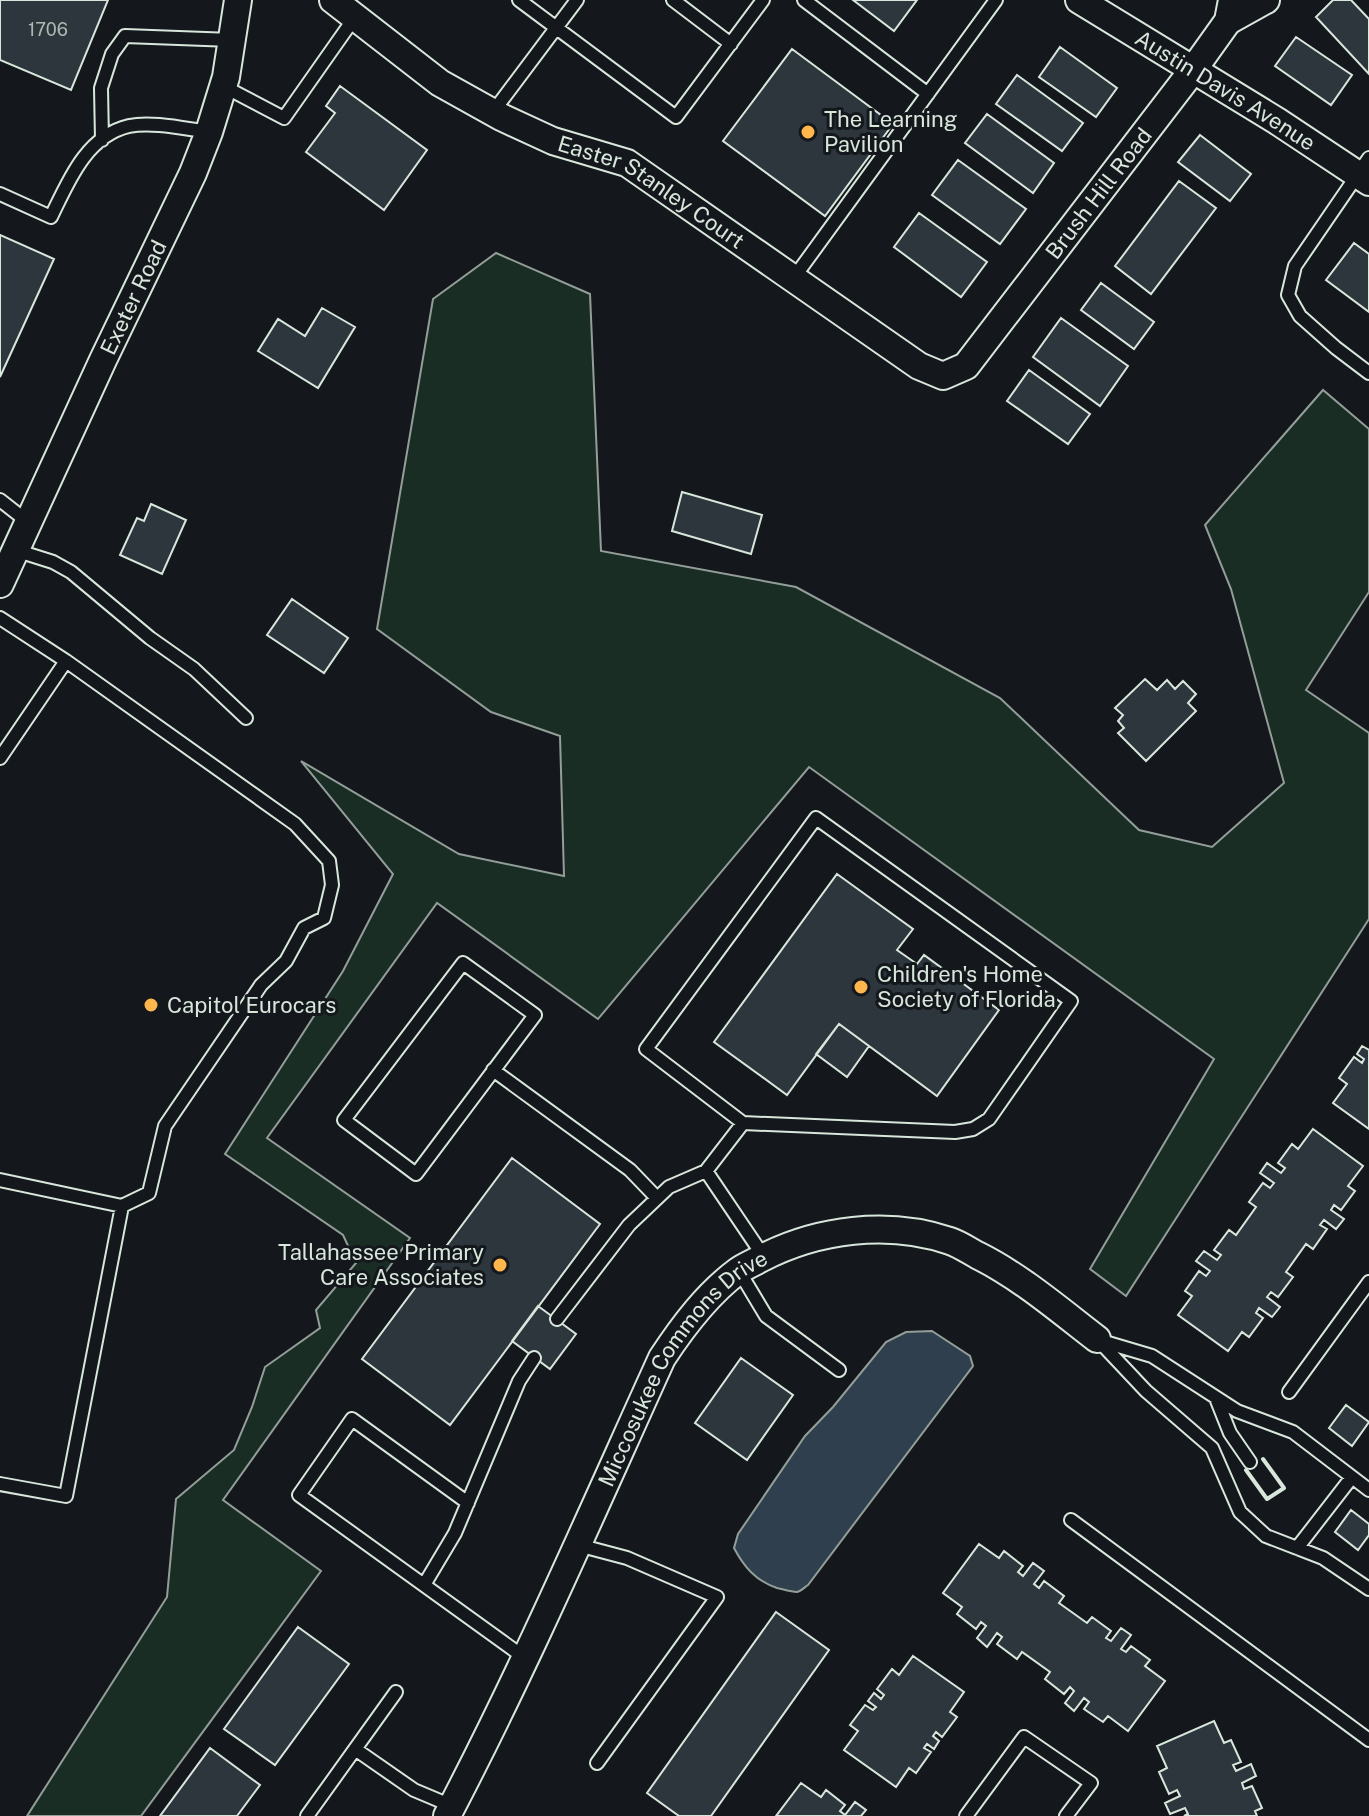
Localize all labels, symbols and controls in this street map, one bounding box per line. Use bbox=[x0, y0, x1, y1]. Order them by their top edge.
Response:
house number: 1706 bbox=[28, 19, 68, 40]
street label: Austin Davis Avenue bbox=[1131, 25, 1320, 156]
place label: The Learning Pavilion bbox=[824, 106, 957, 157]
marker: The Learning Pavilion bbox=[799, 123, 817, 141]
street label: Brush Hill Road bbox=[1040, 123, 1157, 264]
street label: Easter Stanley Court bbox=[555, 130, 749, 254]
street label: Exeter Road bbox=[94, 236, 172, 359]
place label: Children's Home Society of Florida bbox=[877, 961, 1056, 1012]
marker: Children's Home Society of Florida bbox=[852, 978, 870, 996]
place label: Capitol Eurocars bbox=[167, 992, 336, 1018]
marker: Capitol Eurocars bbox=[142, 996, 160, 1014]
place label: Tallahassee Primary Care Associates bbox=[278, 1239, 484, 1290]
street label: Miccosukee Commons Drive bbox=[593, 1245, 772, 1491]
marker: Tallahassee Primary Care Associates bbox=[491, 1256, 509, 1274]

